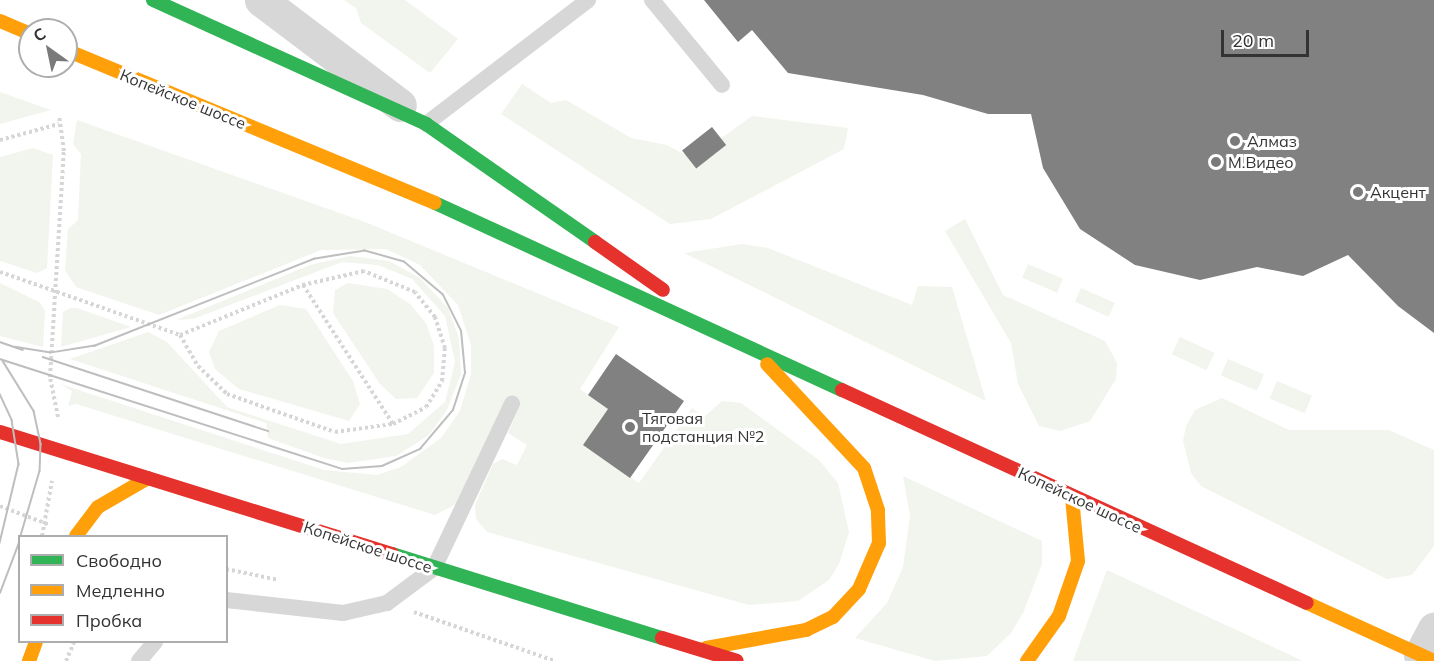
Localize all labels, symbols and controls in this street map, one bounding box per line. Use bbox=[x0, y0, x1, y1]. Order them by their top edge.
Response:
north arrow bbox=[18, 18, 78, 78]
scale bar bbox=[1224, 18, 1312, 56]
text: С bbox=[29, 23, 49, 46]
text: 20 m bbox=[1232, 29, 1274, 52]
street label: Копейское шоссе bbox=[117, 65, 249, 133]
place label: Алмаз bbox=[1247, 131, 1297, 151]
marker: Алмаз bbox=[1228, 134, 1242, 148]
place label: М.Видео bbox=[1228, 152, 1294, 172]
marker: М.Видео bbox=[1209, 155, 1223, 169]
place label: Акцент bbox=[1370, 182, 1426, 202]
marker: Акцент bbox=[1351, 185, 1365, 199]
place label: Тяговая подстанция №2 bbox=[642, 408, 764, 446]
marker: Тяговая подстанция №2 bbox=[623, 420, 637, 434]
street label: Копейское шоссе bbox=[1015, 463, 1145, 537]
street label: Копейское шоссе bbox=[301, 517, 435, 577]
legend bbox=[18, 535, 228, 643]
text: Свободно bbox=[76, 549, 162, 572]
text: Медленно bbox=[76, 579, 165, 602]
text: Пробка bbox=[76, 609, 142, 632]

